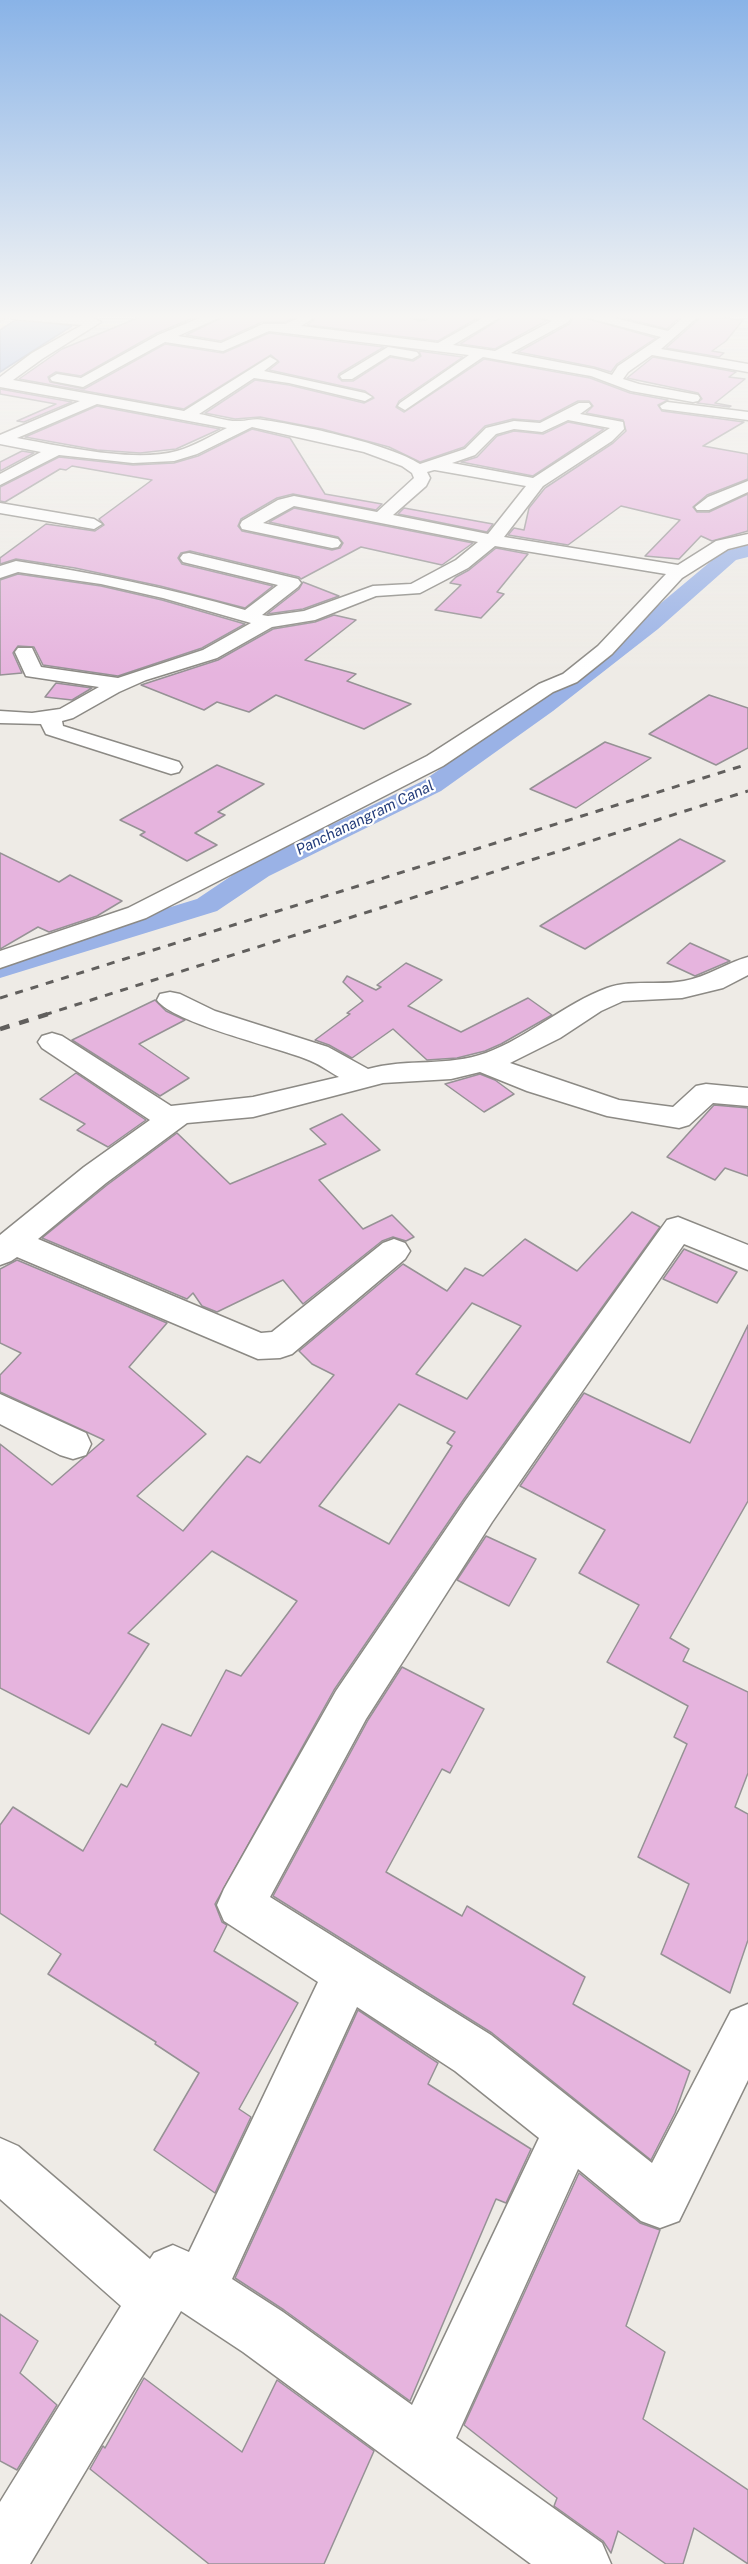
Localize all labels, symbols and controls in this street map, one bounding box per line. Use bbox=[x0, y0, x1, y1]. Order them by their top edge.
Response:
water label: Panchanangram Canal bbox=[293, 777, 437, 859]

